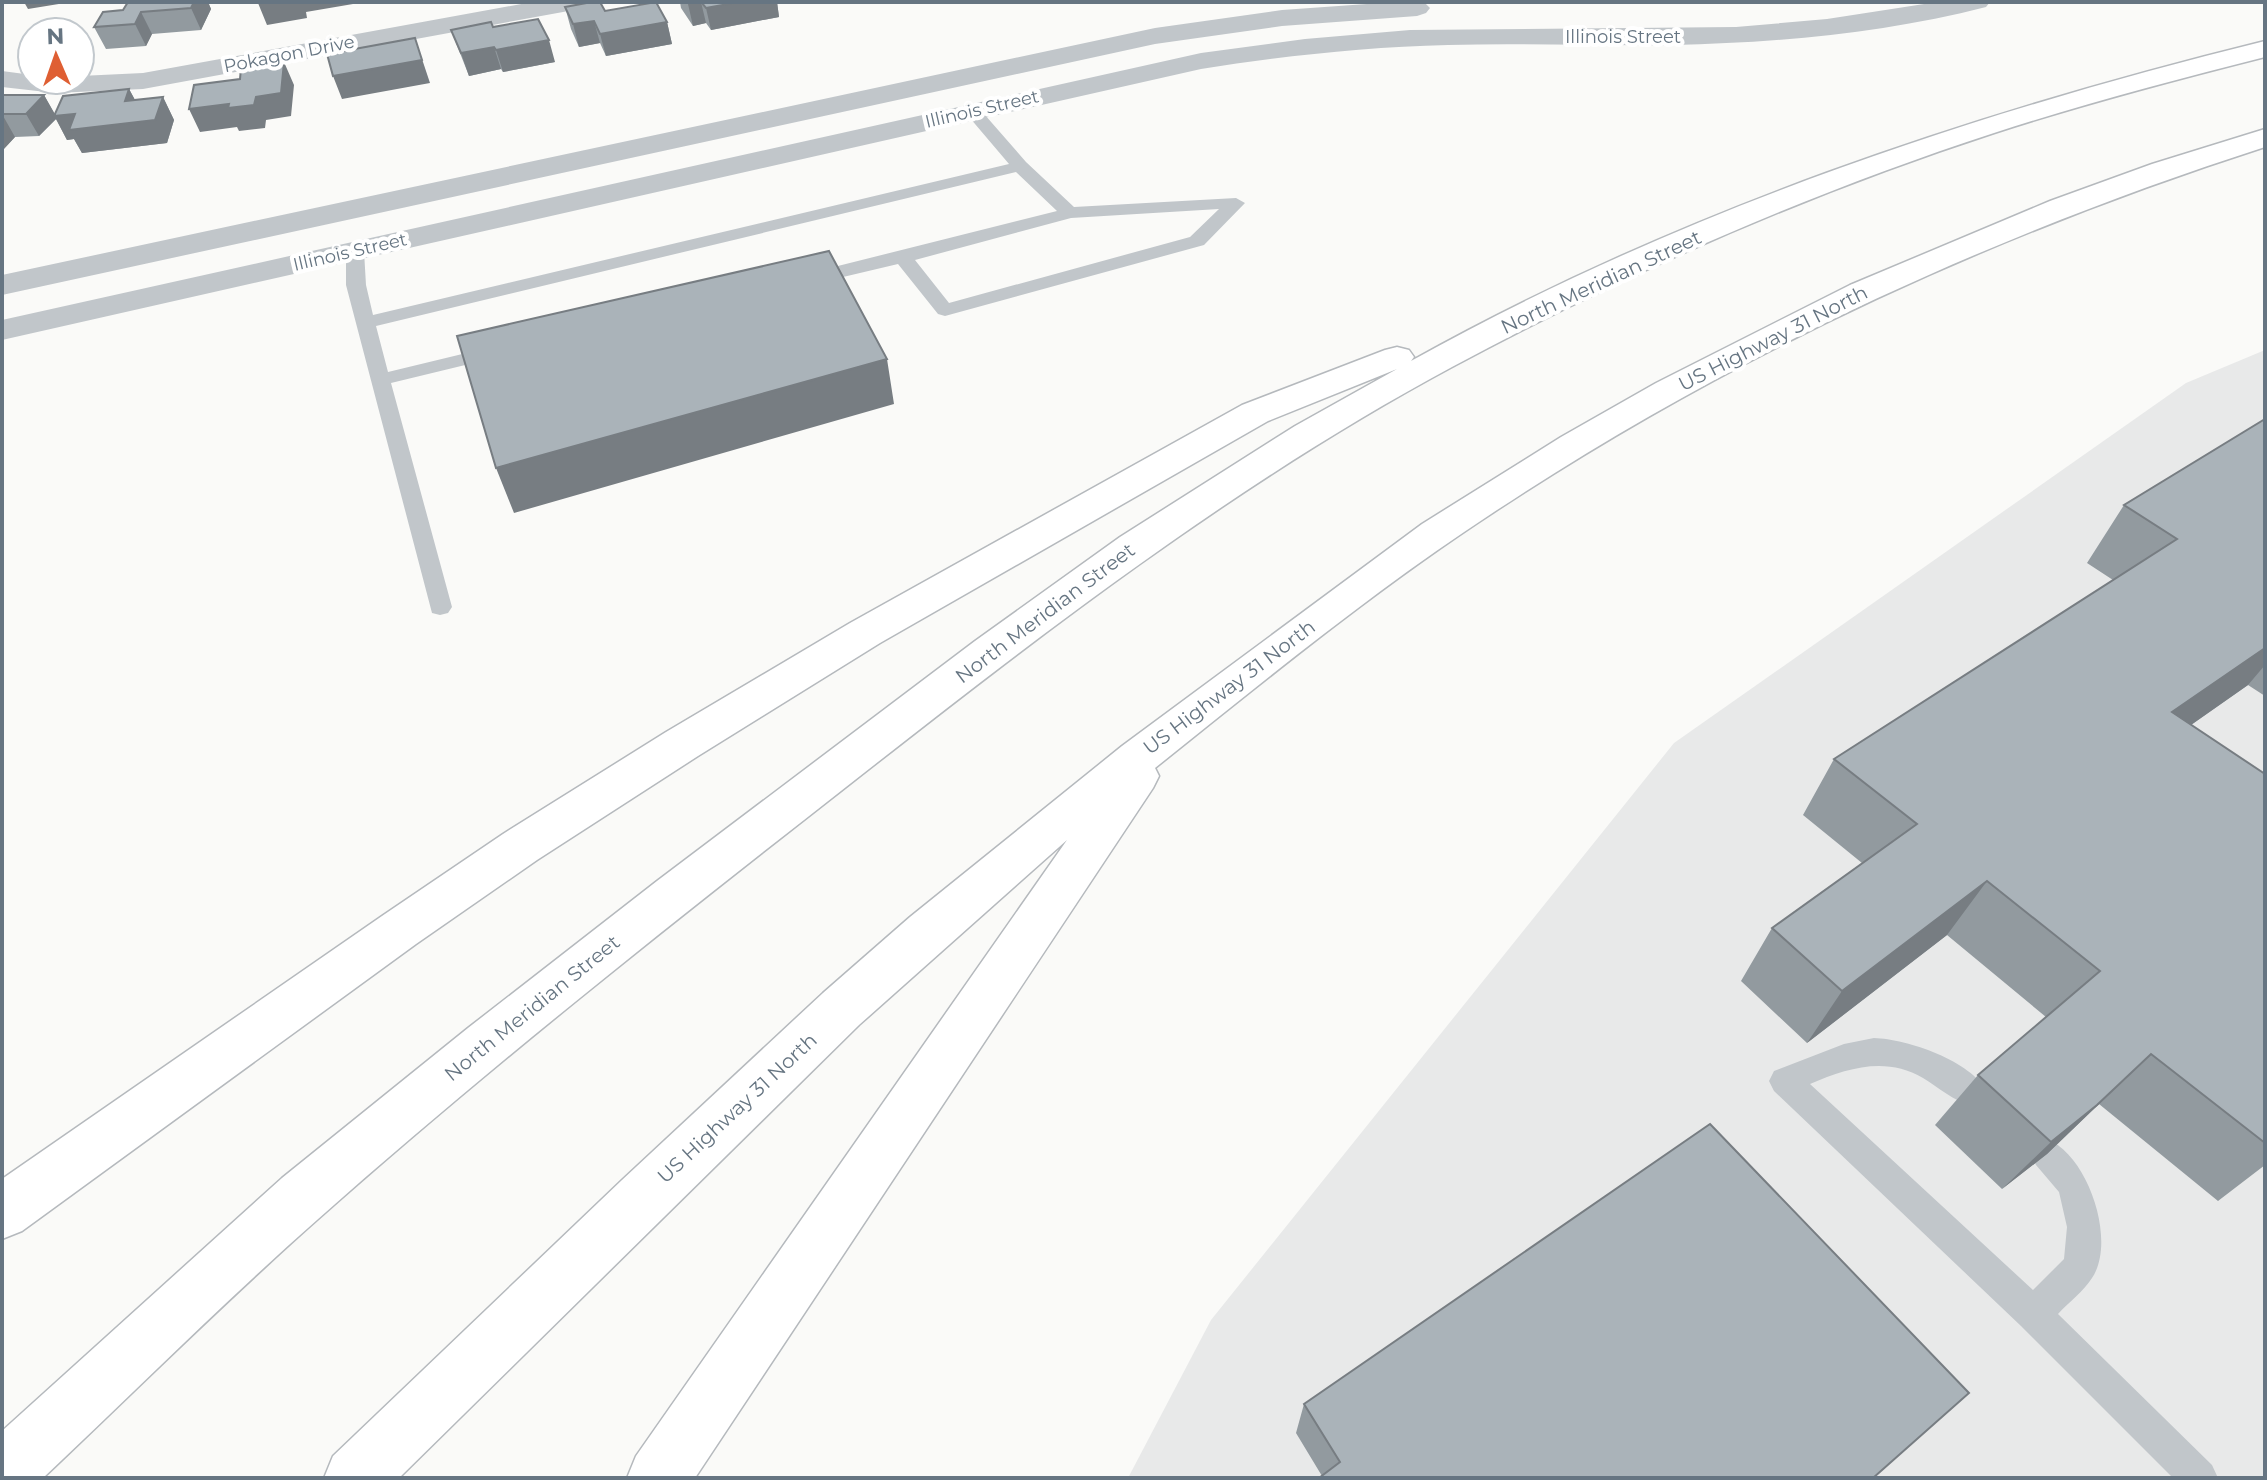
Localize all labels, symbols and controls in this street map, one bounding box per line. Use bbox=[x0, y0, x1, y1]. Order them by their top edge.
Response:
north arrow bbox=[16, 16, 96, 96]
text: N bbox=[46, 23, 65, 50]
street label: Illinois Street bbox=[1565, 26, 1681, 48]
street label: Pokagon Drive bbox=[222, 31, 356, 77]
street label: Illinois Street bbox=[923, 85, 1041, 133]
street label: North Meridian Street bbox=[1497, 225, 1705, 339]
street label: Illinois Street bbox=[291, 228, 409, 276]
street label: US Highway 31 North bbox=[1674, 280, 1872, 396]
street label: North Meridian Street bbox=[951, 538, 1139, 688]
street label: US Highway 31 North bbox=[1138, 614, 1320, 760]
street label: North Meridian Street bbox=[440, 930, 624, 1086]
street label: US Highway 31 North bbox=[652, 1028, 822, 1188]

